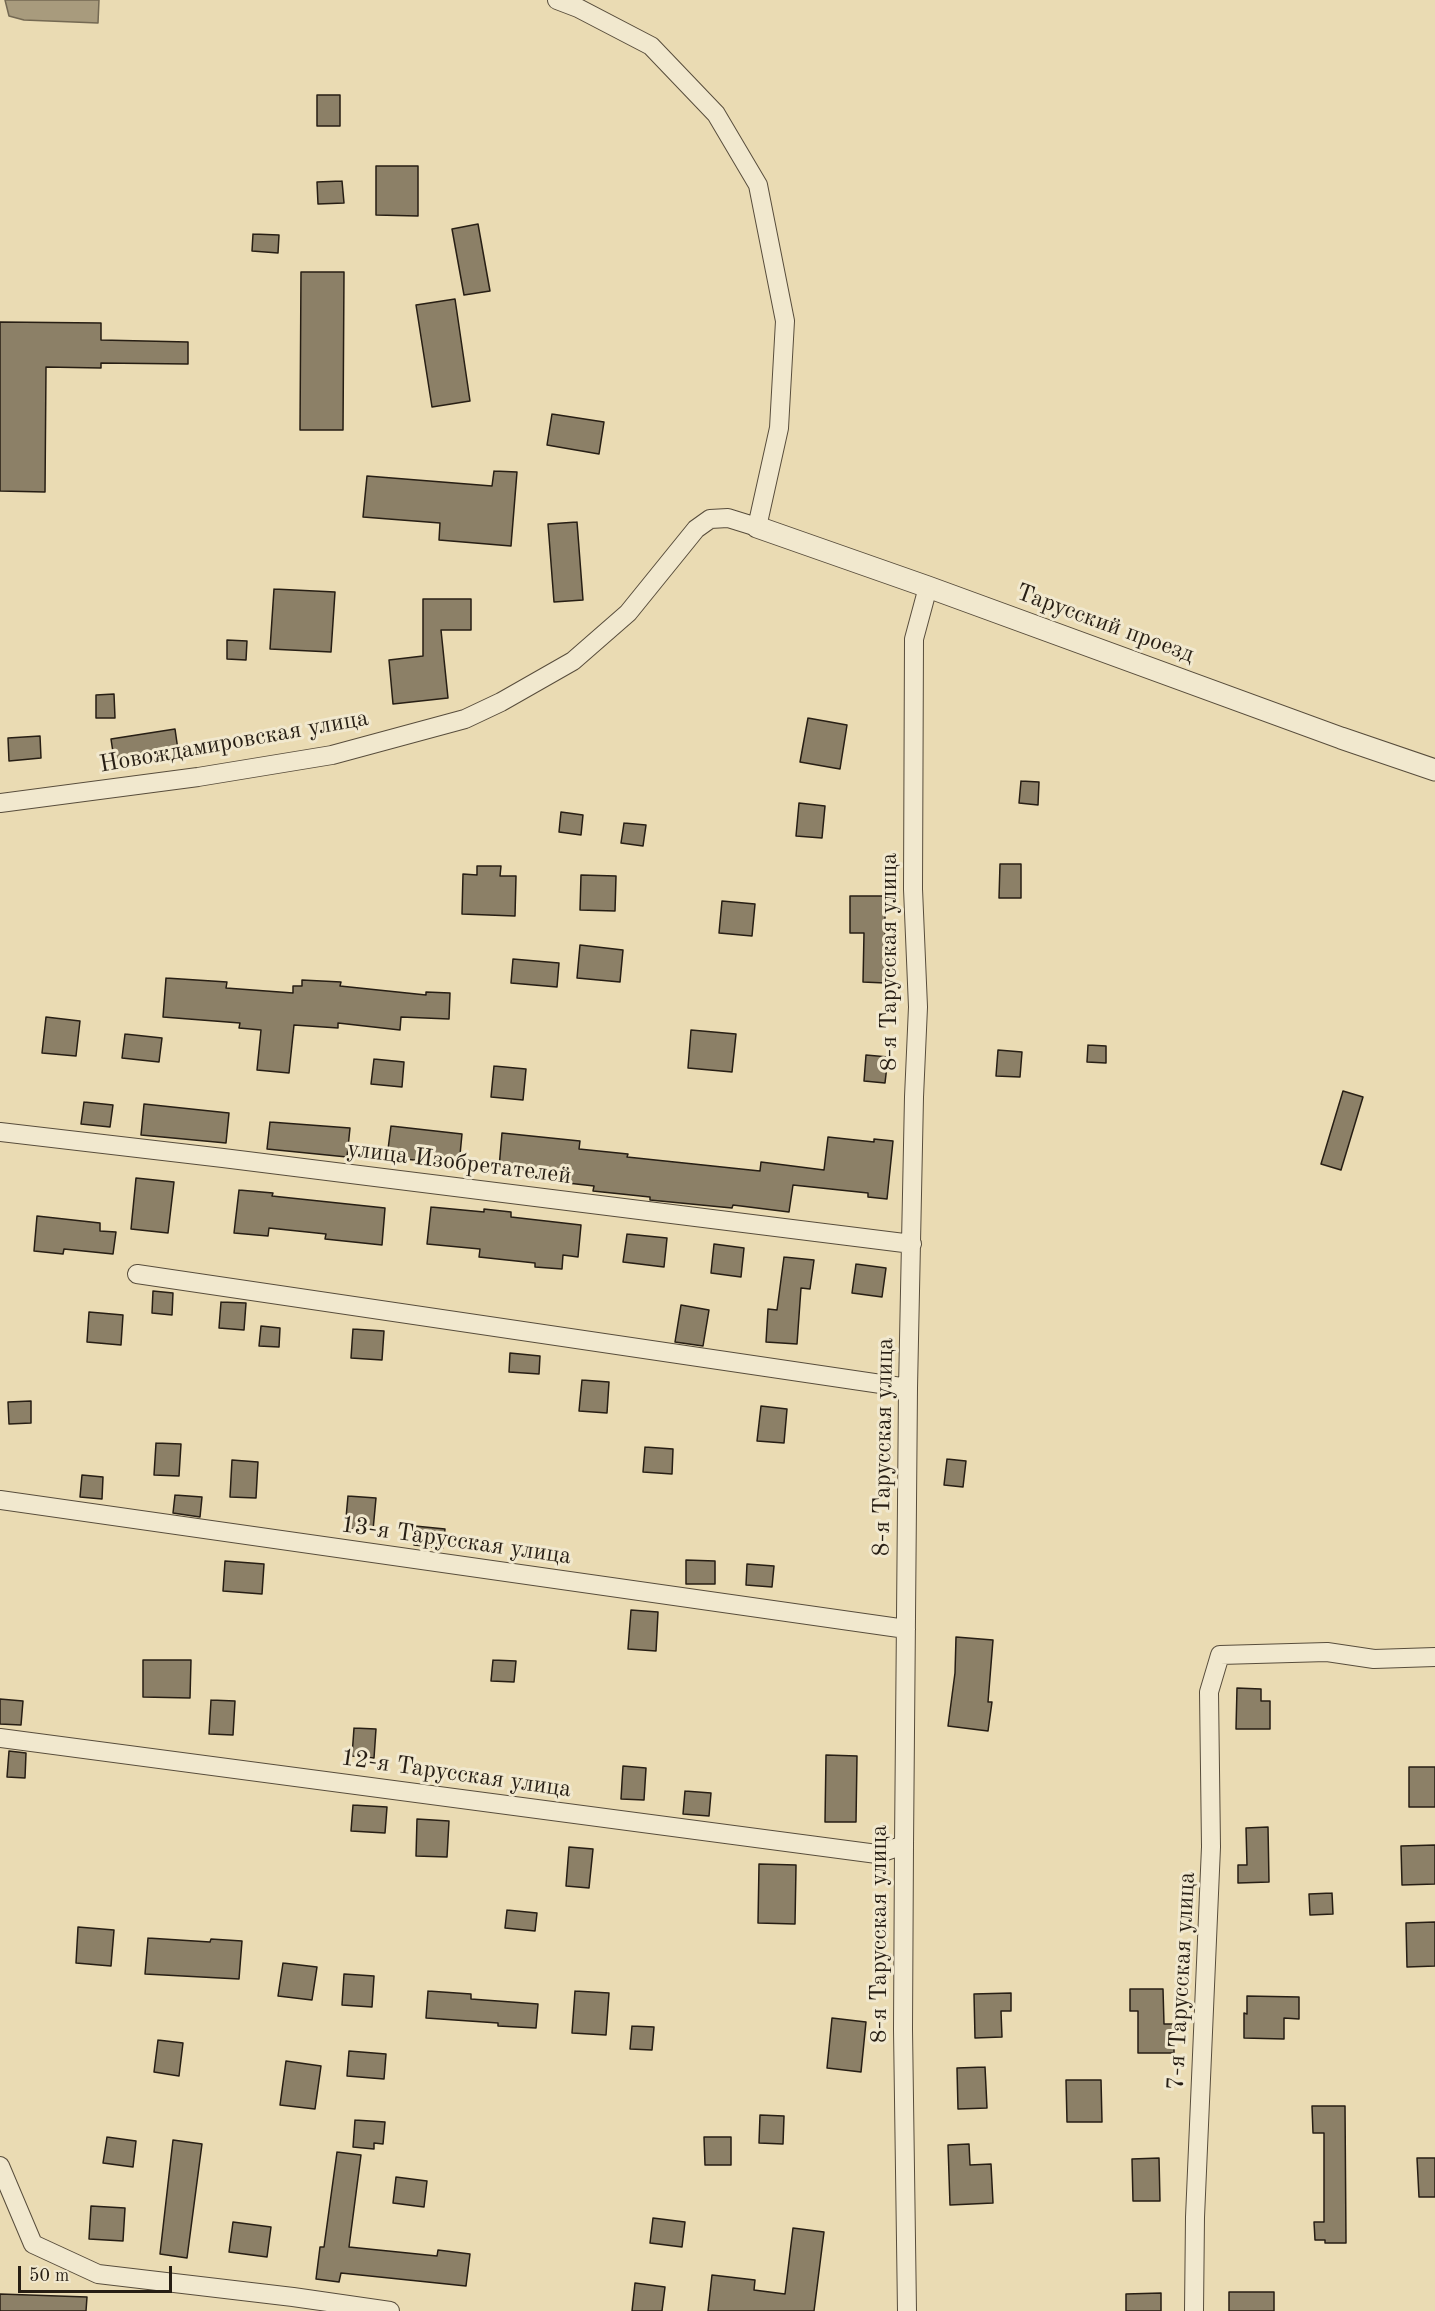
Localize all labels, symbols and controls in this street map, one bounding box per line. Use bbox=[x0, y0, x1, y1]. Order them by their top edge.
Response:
street label: Тарусский проезд bbox=[1012, 578, 1198, 670]
street label: Новождамировская улица bbox=[97, 704, 371, 780]
street label: 8-я Тарусская улица bbox=[876, 853, 904, 1071]
street label: улица Изобретателей bbox=[345, 1135, 573, 1191]
street label: 8-я Тарусская улица bbox=[868, 1337, 900, 1557]
street label: 13-я Тарусская улица bbox=[339, 1511, 573, 1571]
street label: 12-я Тарусская улица bbox=[339, 1744, 573, 1804]
street label: 8-я Тарусская улица bbox=[866, 1825, 894, 2043]
street label: 7-я Тарусская улица bbox=[1162, 1871, 1202, 2091]
scale bar bbox=[21, 2254, 176, 2292]
text: 50 m bbox=[29, 2267, 69, 2285]

